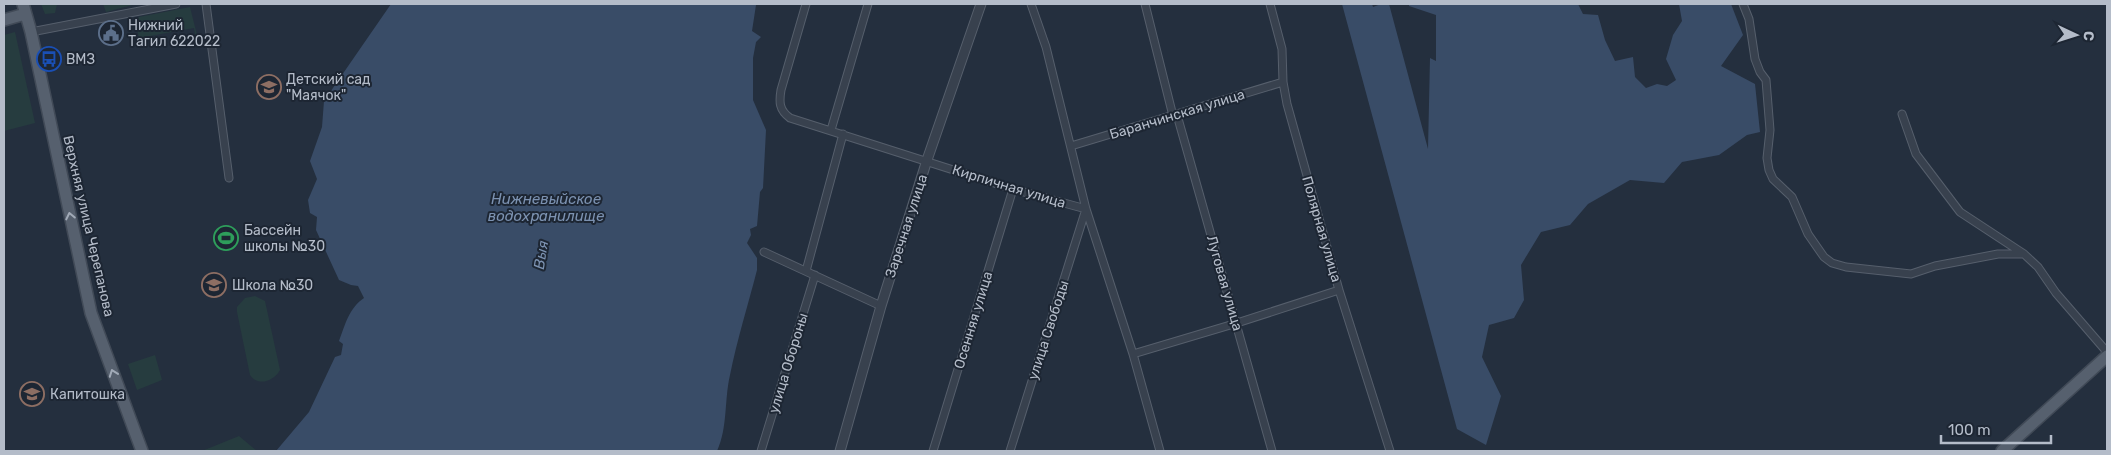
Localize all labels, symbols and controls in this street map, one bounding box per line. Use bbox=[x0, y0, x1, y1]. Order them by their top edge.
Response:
north arrow bbox=[2051, 10, 2101, 60]
place label: Нижний Тагил 622022 bbox=[128, 17, 220, 50]
public building icon: Нижний Тагил 622022 bbox=[98, 20, 124, 46]
text: С bbox=[2080, 30, 2097, 42]
bus stop icon: ВМЗ bbox=[36, 46, 62, 72]
place label: ВМЗ bbox=[66, 51, 95, 68]
place label: Детский сад "Маячок" bbox=[286, 71, 371, 104]
school or university icon: Детский сад "Маячок" bbox=[256, 74, 282, 100]
street label: Баранчинская улица bbox=[1108, 86, 1247, 143]
street label: Верхняя улица Черепанова bbox=[59, 134, 118, 318]
street label: Кирпичная улица bbox=[950, 161, 1068, 212]
street label: Заречная улица bbox=[882, 172, 931, 280]
street label: Полярная улица bbox=[1298, 174, 1345, 284]
water label: Нижневыйское водохранилище bbox=[488, 190, 605, 225]
one-way arrow bbox=[65, 212, 76, 221]
place label: Бассейн школы №30 bbox=[244, 222, 325, 255]
sports icon: Бассейн школы №30 bbox=[213, 225, 239, 251]
street label: Луговая улица bbox=[1203, 234, 1246, 333]
water label: Выя bbox=[530, 239, 552, 271]
street label: Осенняя улица bbox=[951, 269, 996, 371]
school or university icon: Школа №30 bbox=[201, 272, 227, 298]
place label: Школа №30 bbox=[232, 277, 313, 294]
street label: улица Свободы bbox=[1024, 278, 1073, 382]
street label: улица Обороны bbox=[765, 311, 812, 415]
one-way arrow bbox=[109, 369, 119, 377]
school or university icon: Капитошка bbox=[19, 381, 45, 407]
place label: Капитошка bbox=[50, 386, 125, 403]
scale bar bbox=[1941, 412, 2051, 444]
text: 100 m bbox=[1948, 421, 1990, 439]

